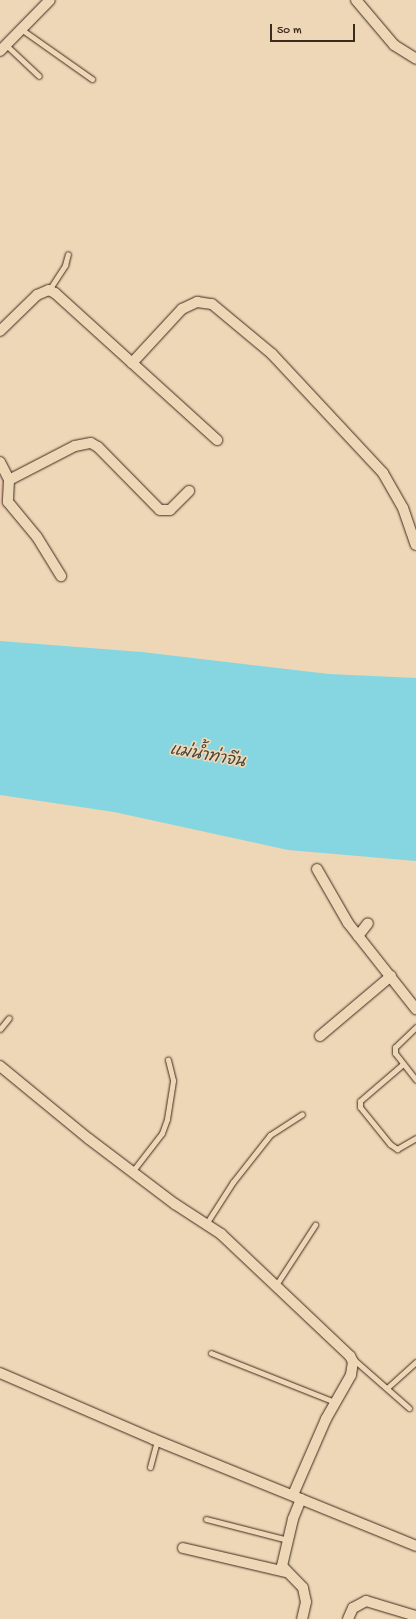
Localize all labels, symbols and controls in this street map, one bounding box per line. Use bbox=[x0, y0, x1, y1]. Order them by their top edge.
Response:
scale bar bbox=[272, 16, 357, 42]
text: 50 m bbox=[277, 24, 302, 38]
water label: แม่น้ำท่าจีน bbox=[168, 742, 246, 774]

